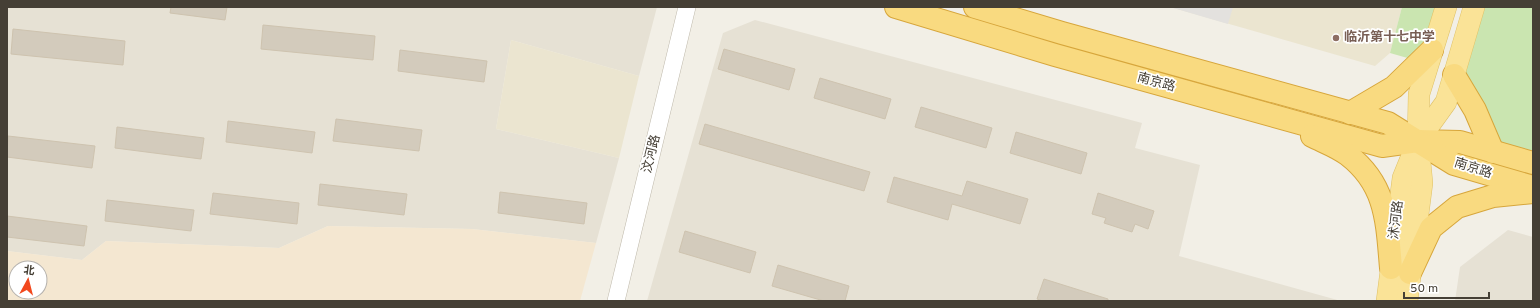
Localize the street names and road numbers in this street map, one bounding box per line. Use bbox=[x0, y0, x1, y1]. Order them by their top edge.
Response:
street label: 南京路 bbox=[1135, 70, 1177, 96]
street label: 汶河路 bbox=[640, 133, 664, 175]
street label: 南京路 bbox=[1452, 155, 1494, 183]
street label: 沭河路 bbox=[1387, 200, 1407, 240]

